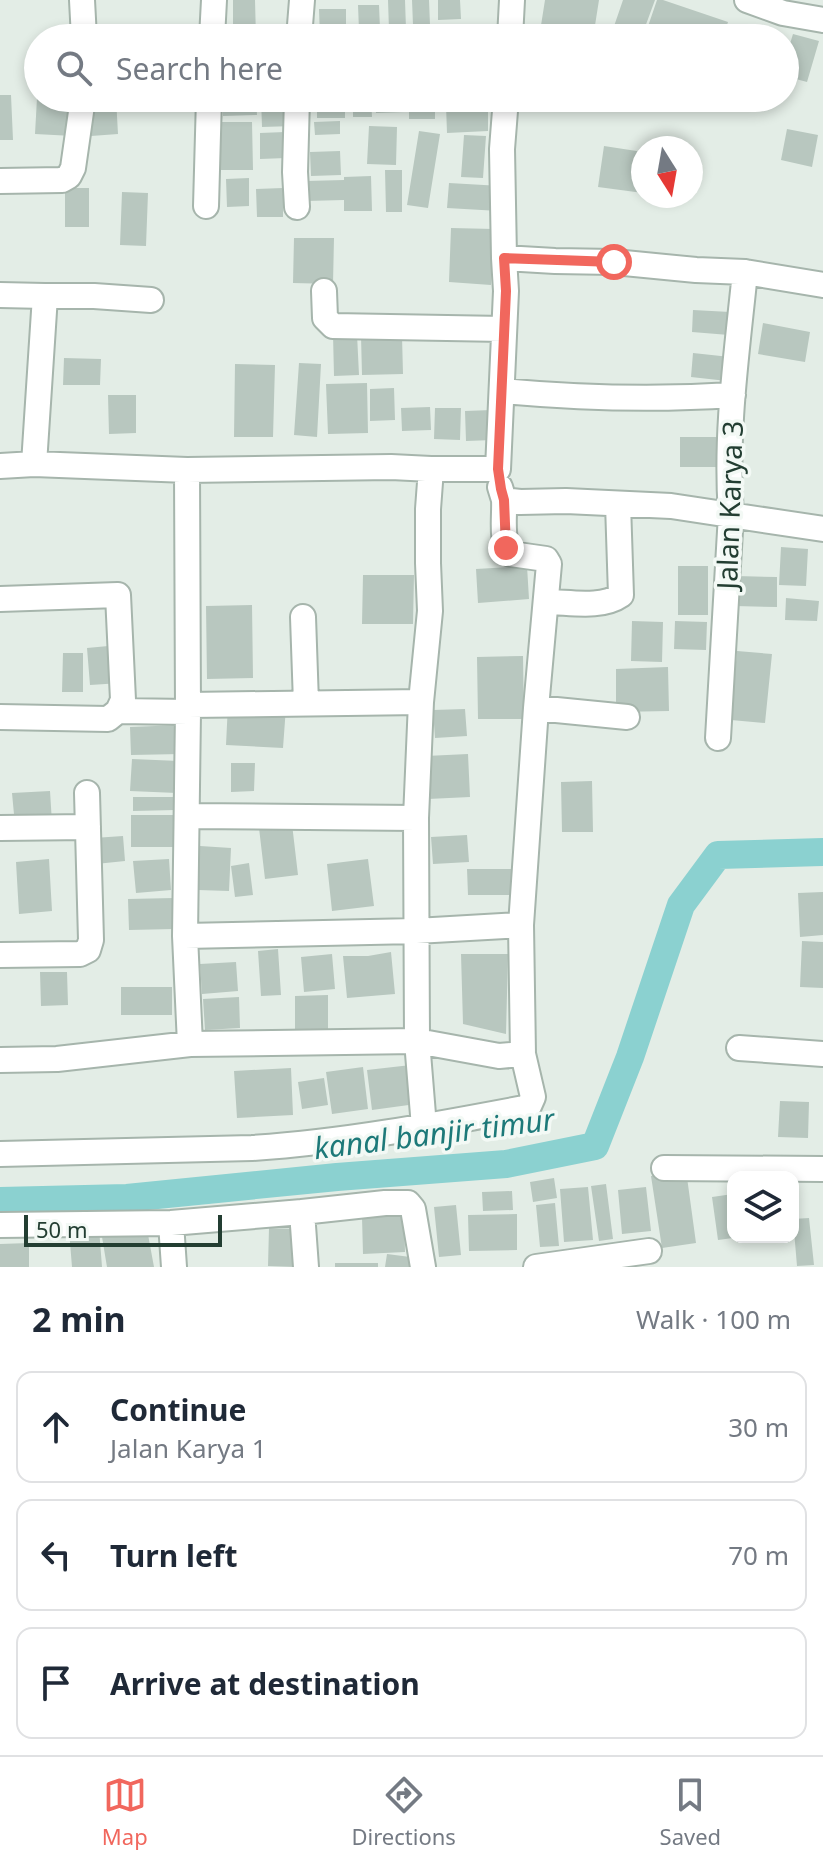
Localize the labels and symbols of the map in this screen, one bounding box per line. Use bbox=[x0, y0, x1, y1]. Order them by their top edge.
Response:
north arrow bbox=[631, 136, 703, 208]
route start bbox=[596, 244, 632, 280]
street label: Jalan Karya 3 bbox=[707, 420, 751, 593]
route end bbox=[488, 530, 524, 566]
water label: kanal banjir timur bbox=[311, 1098, 558, 1168]
scale bar bbox=[24, 1211, 222, 1247]

